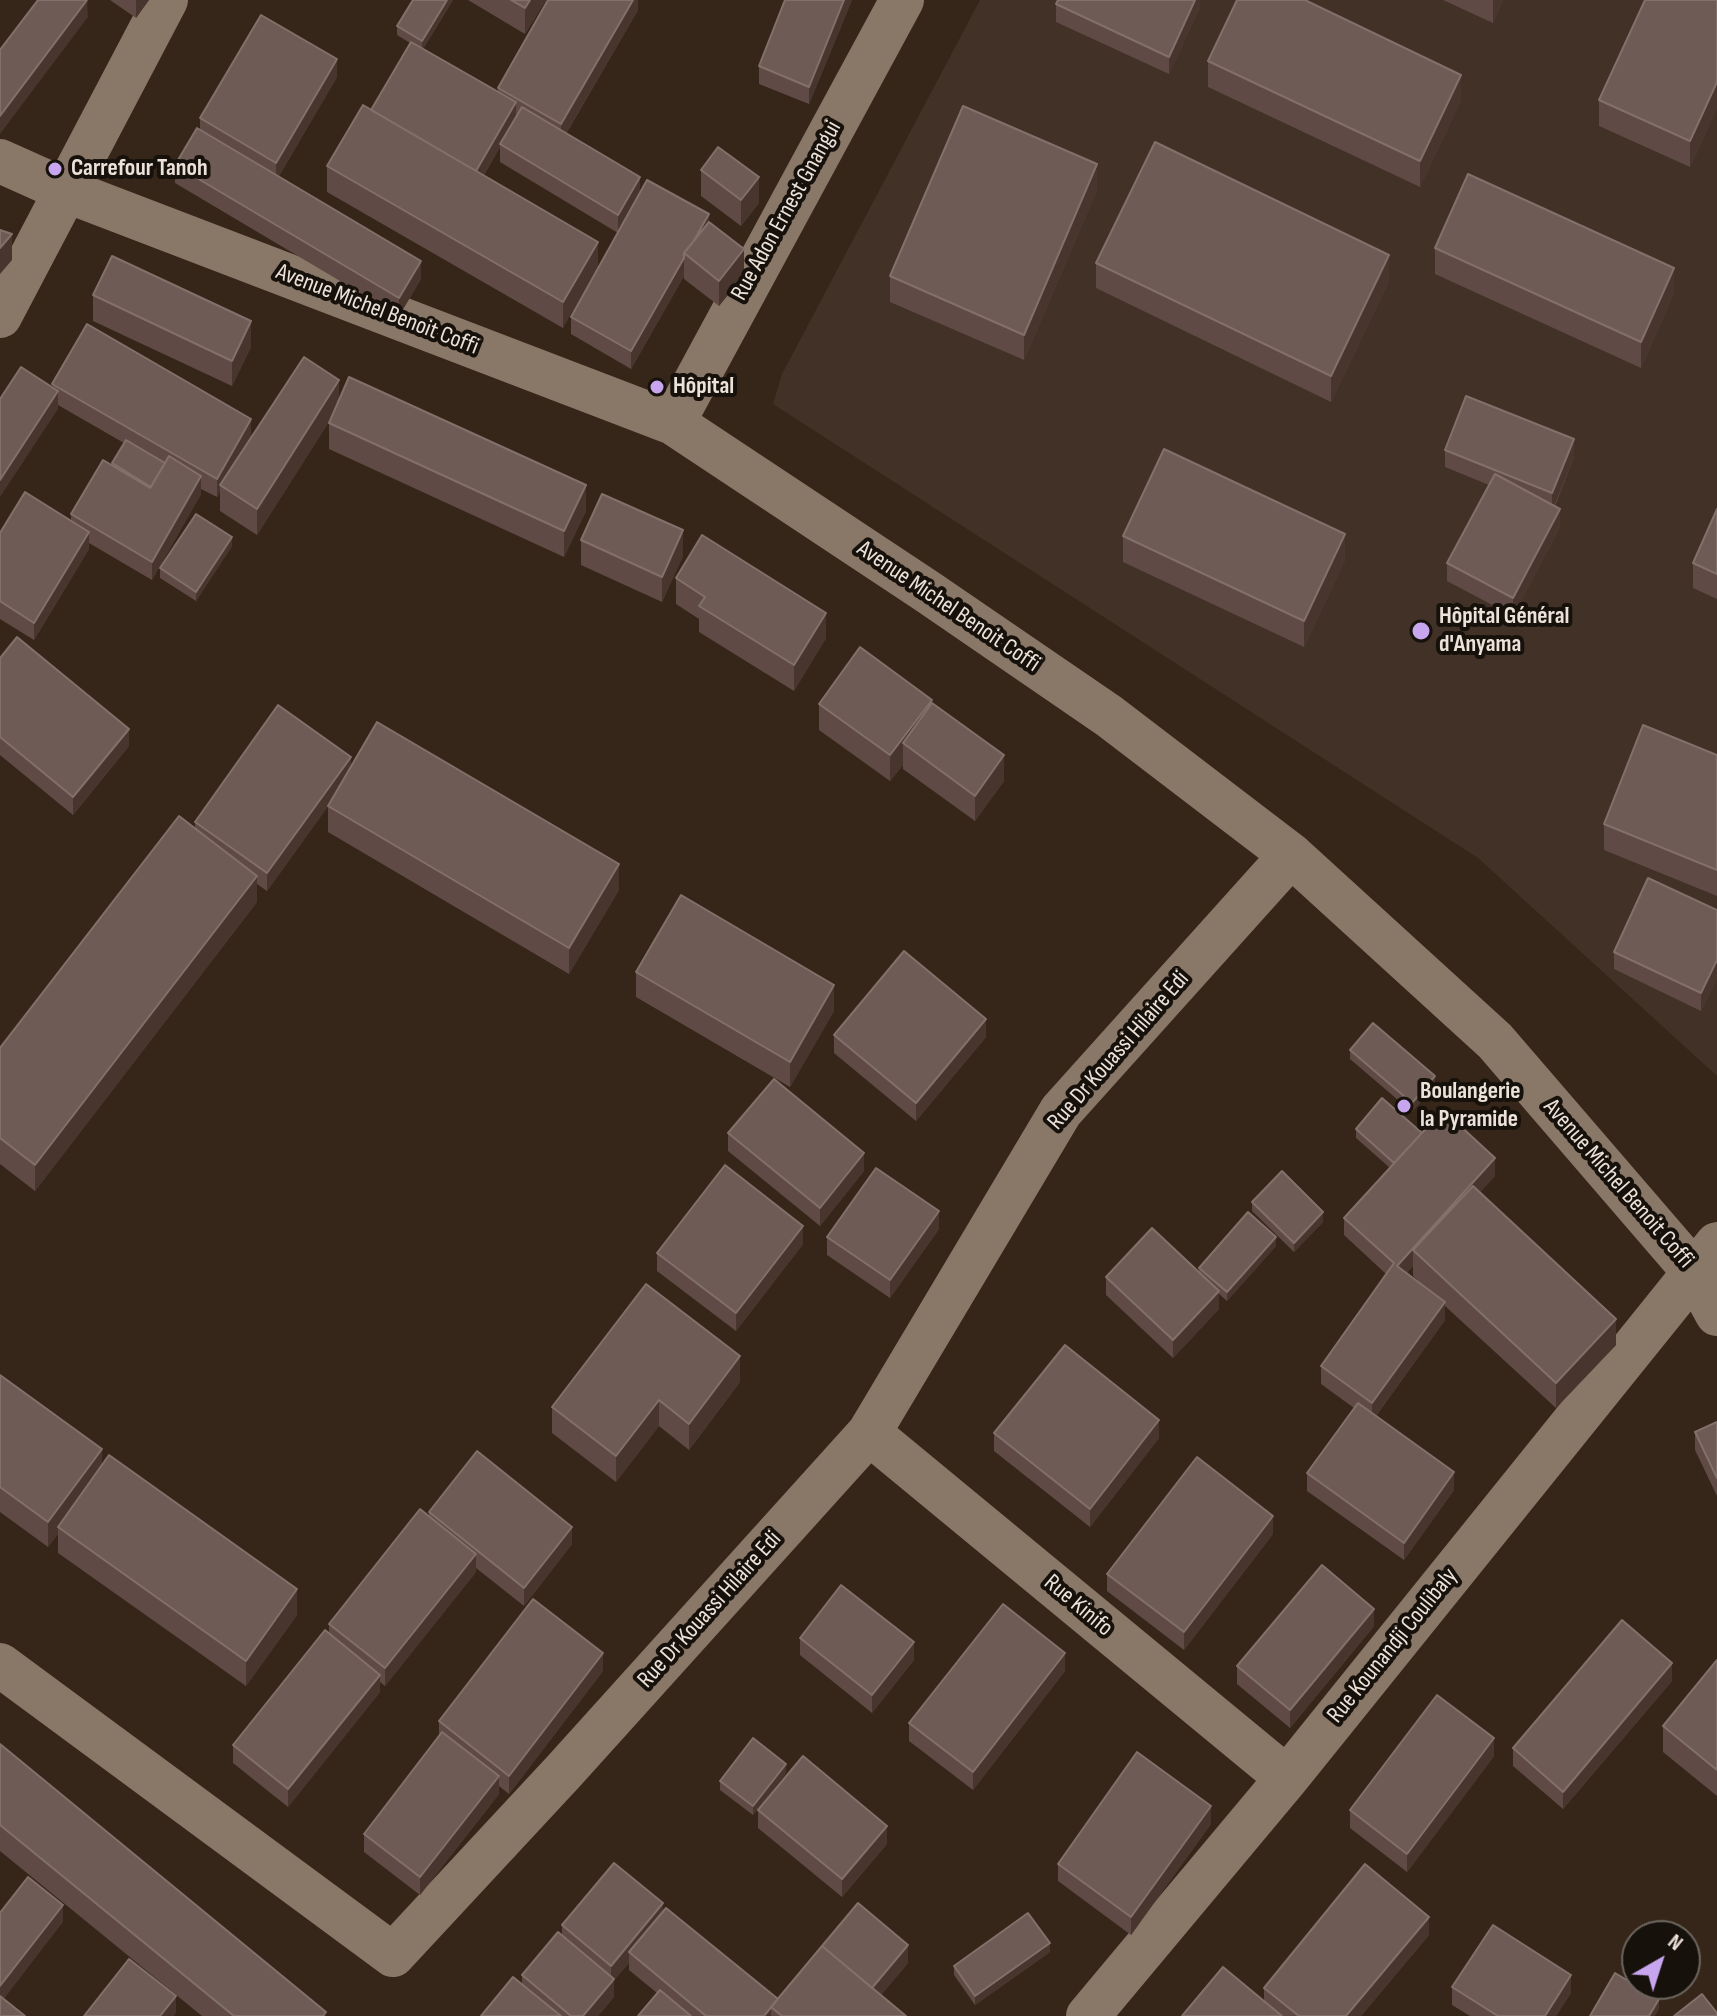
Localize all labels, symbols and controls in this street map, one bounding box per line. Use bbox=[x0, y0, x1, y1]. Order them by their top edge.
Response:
street label: Rue Adon Ernest Gnangui bbox=[726, 116, 848, 306]
place label: Carrefour Tanoh bbox=[71, 155, 208, 183]
marker: Carrefour Tanoh bbox=[46, 160, 64, 178]
street label: Avenue Michel Benoit Coffi bbox=[272, 258, 482, 362]
place label: Hôpital bbox=[673, 373, 734, 401]
marker: Hôpital bbox=[648, 378, 666, 396]
street label: Avenue Michel Benoit Coffi bbox=[851, 535, 1045, 679]
place label: Hôpital Général d'Anyama bbox=[1439, 603, 1569, 659]
marker: Hôpital Général d'Anyama bbox=[1410, 620, 1432, 642]
street label: Rue Dr Kouassi Hilaire Edi bbox=[1042, 966, 1196, 1136]
place label: Boulangerie la Pyramide bbox=[1420, 1078, 1520, 1134]
street label: Avenue Michel Benoit Coffi bbox=[1537, 1094, 1699, 1274]
marker: Boulangerie la Pyramide bbox=[1395, 1097, 1413, 1115]
street label: Rue Dr Kouassi Hilaire Edi bbox=[632, 1526, 788, 1694]
street label: Rue Kounandji Coulibaly bbox=[1322, 1563, 1464, 1729]
street label: Rue Kinifo bbox=[1038, 1569, 1118, 1643]
north arrow bbox=[1621, 1920, 1701, 2000]
text: N bbox=[1662, 1928, 1688, 1957]

